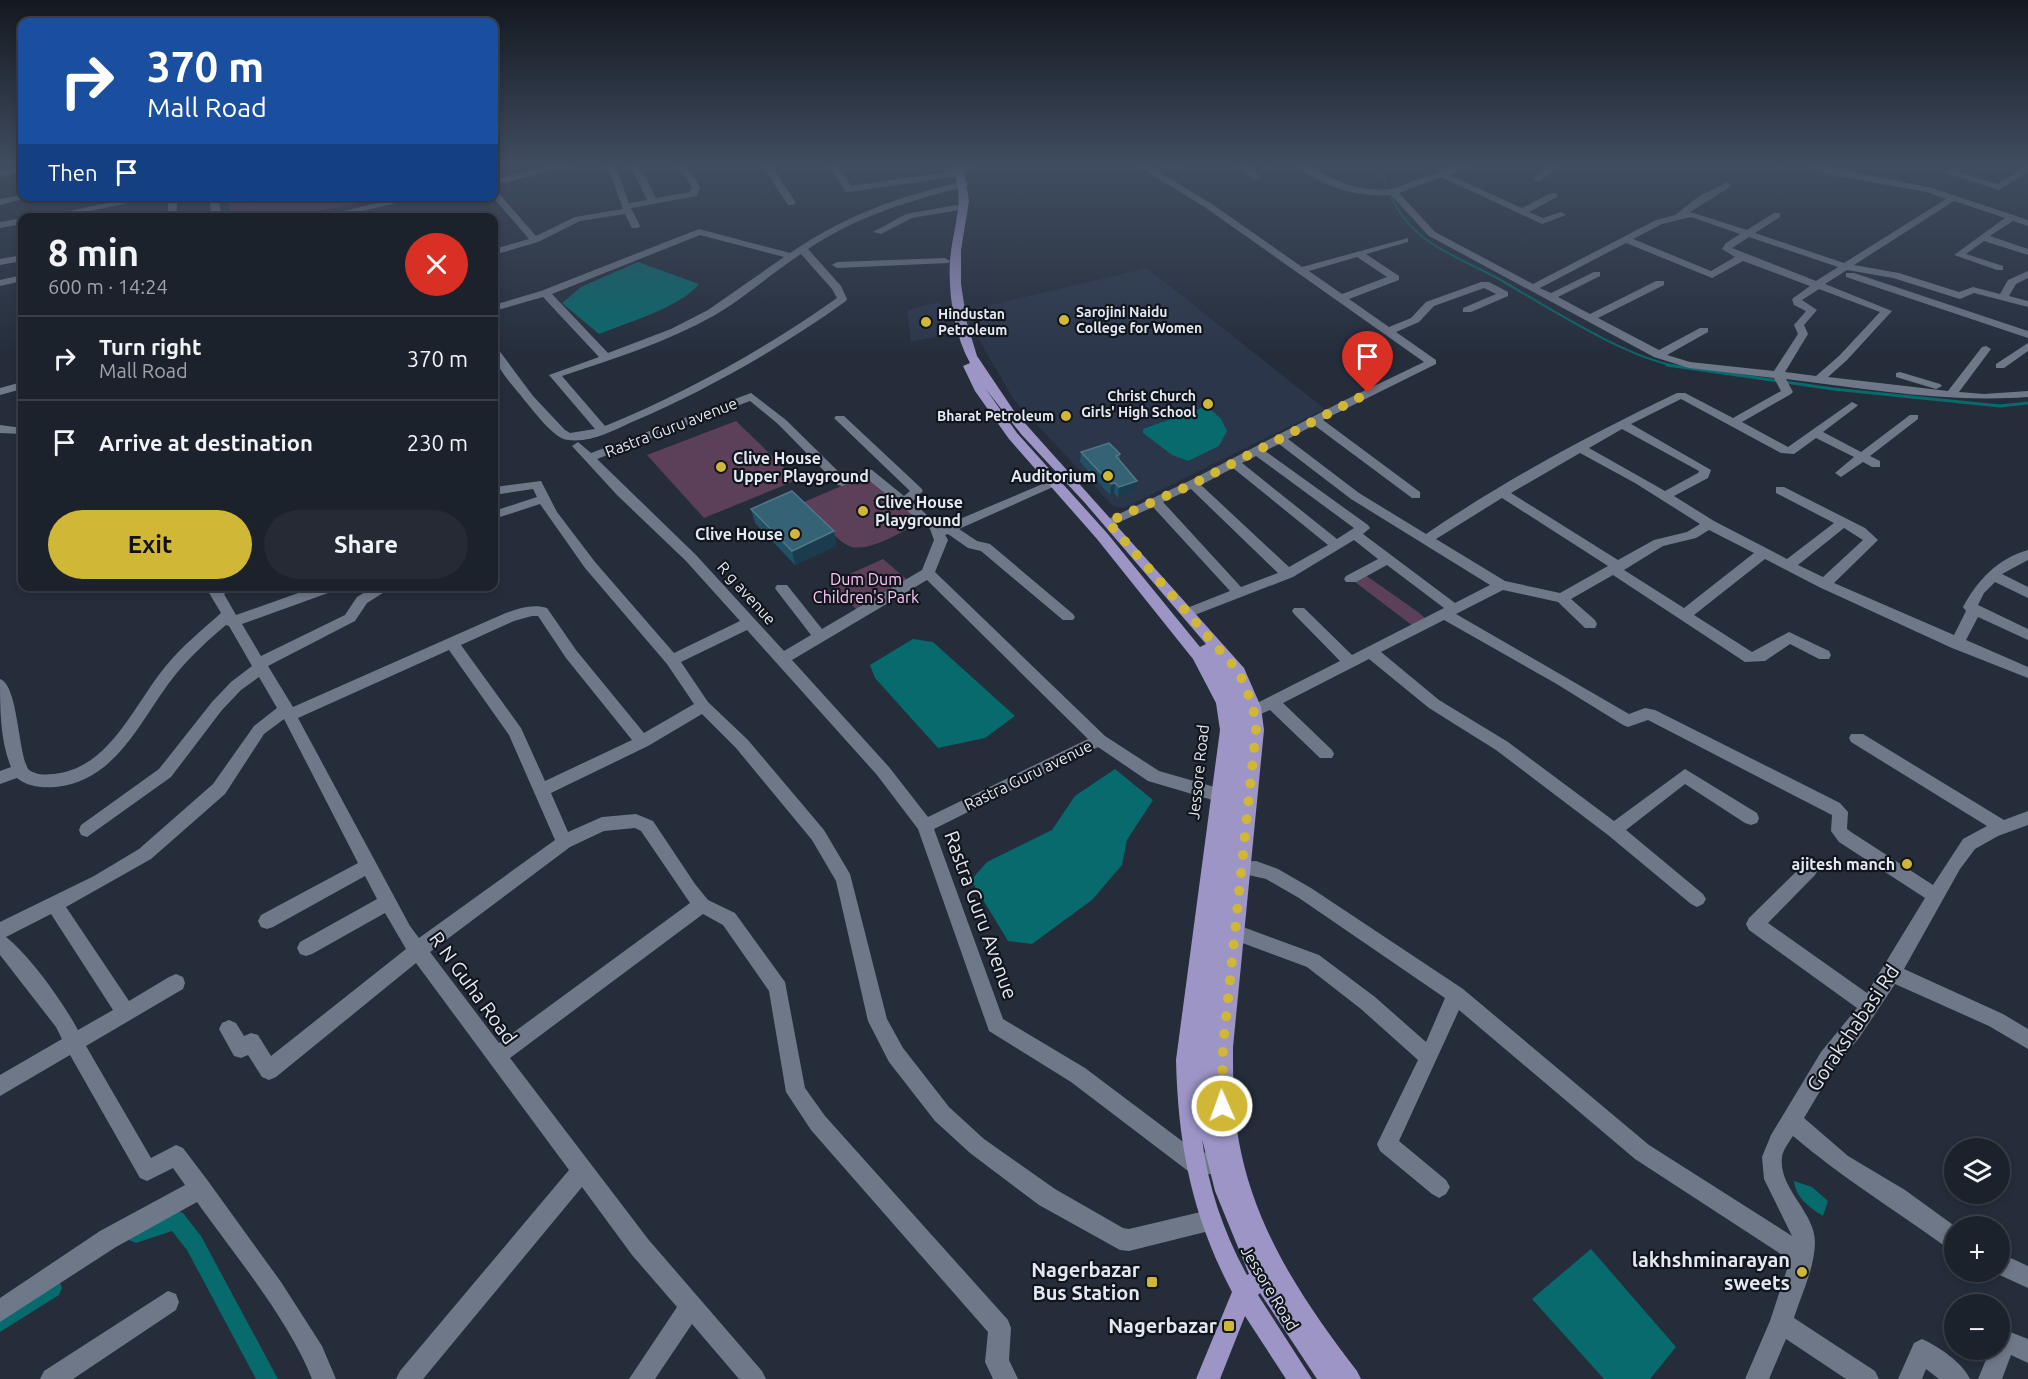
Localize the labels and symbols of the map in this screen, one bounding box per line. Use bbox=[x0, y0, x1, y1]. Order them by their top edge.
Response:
place label: Sarojini Naidu College for Women bbox=[1076, 304, 1202, 336]
place label: Hindustan Petroleum bbox=[938, 306, 1007, 338]
marker: Sarojini Naidu College for Women bbox=[1057, 313, 1071, 327]
marker: Hindustan Petroleum bbox=[919, 315, 933, 329]
pin bbox=[1342, 331, 1393, 393]
place label: Christ Church Girls' High School bbox=[1081, 388, 1196, 420]
street label: Rastra Guru avenue bbox=[602, 394, 740, 460]
marker: Christ Church Girls' High School bbox=[1201, 397, 1215, 411]
place label: Bharat Petroleum bbox=[937, 408, 1054, 424]
marker: Bharat Petroleum bbox=[1059, 409, 1073, 423]
place label: Clive House Upper Playground bbox=[733, 449, 869, 485]
marker: Clive House Upper Playground bbox=[714, 460, 728, 474]
place label: Auditorium bbox=[1011, 467, 1096, 485]
marker: Auditorium bbox=[1101, 469, 1115, 483]
place label: Clive House Playground bbox=[875, 493, 963, 529]
marker: Clive House Playground bbox=[856, 504, 870, 518]
place label: Clive House bbox=[695, 525, 783, 543]
marker: Clive House bbox=[788, 527, 802, 541]
street label: R g avenue bbox=[714, 558, 780, 628]
park label: Dum Dum Children's Park bbox=[813, 570, 919, 606]
street label: Jessore Road bbox=[1184, 724, 1212, 820]
street label: Rastra Guru avenue bbox=[961, 736, 1095, 814]
street label: Rastra Guru Avenue bbox=[940, 828, 1023, 1002]
place label: ajitesh manch bbox=[1792, 855, 1895, 873]
marker: ajitesh manch bbox=[1900, 857, 1914, 871]
street label: R N Guha Road bbox=[425, 927, 522, 1048]
street label: Gorakshabasi Rd bbox=[1802, 960, 1903, 1095]
position arrow bbox=[1190, 1074, 1254, 1138]
street label: Jessore Road bbox=[1238, 1242, 1302, 1334]
place label: lakhshminarayan sweets bbox=[1632, 1248, 1790, 1294]
place label: Nagerbazar Bus Station bbox=[1031, 1258, 1141, 1304]
marker: lakhshminarayan sweets bbox=[1795, 1265, 1809, 1279]
marker: Nagerbazar Bus Station bbox=[1145, 1275, 1159, 1289]
place label: Nagerbazar bbox=[1108, 1314, 1218, 1337]
marker: Nagerbazar bbox=[1222, 1319, 1236, 1333]

